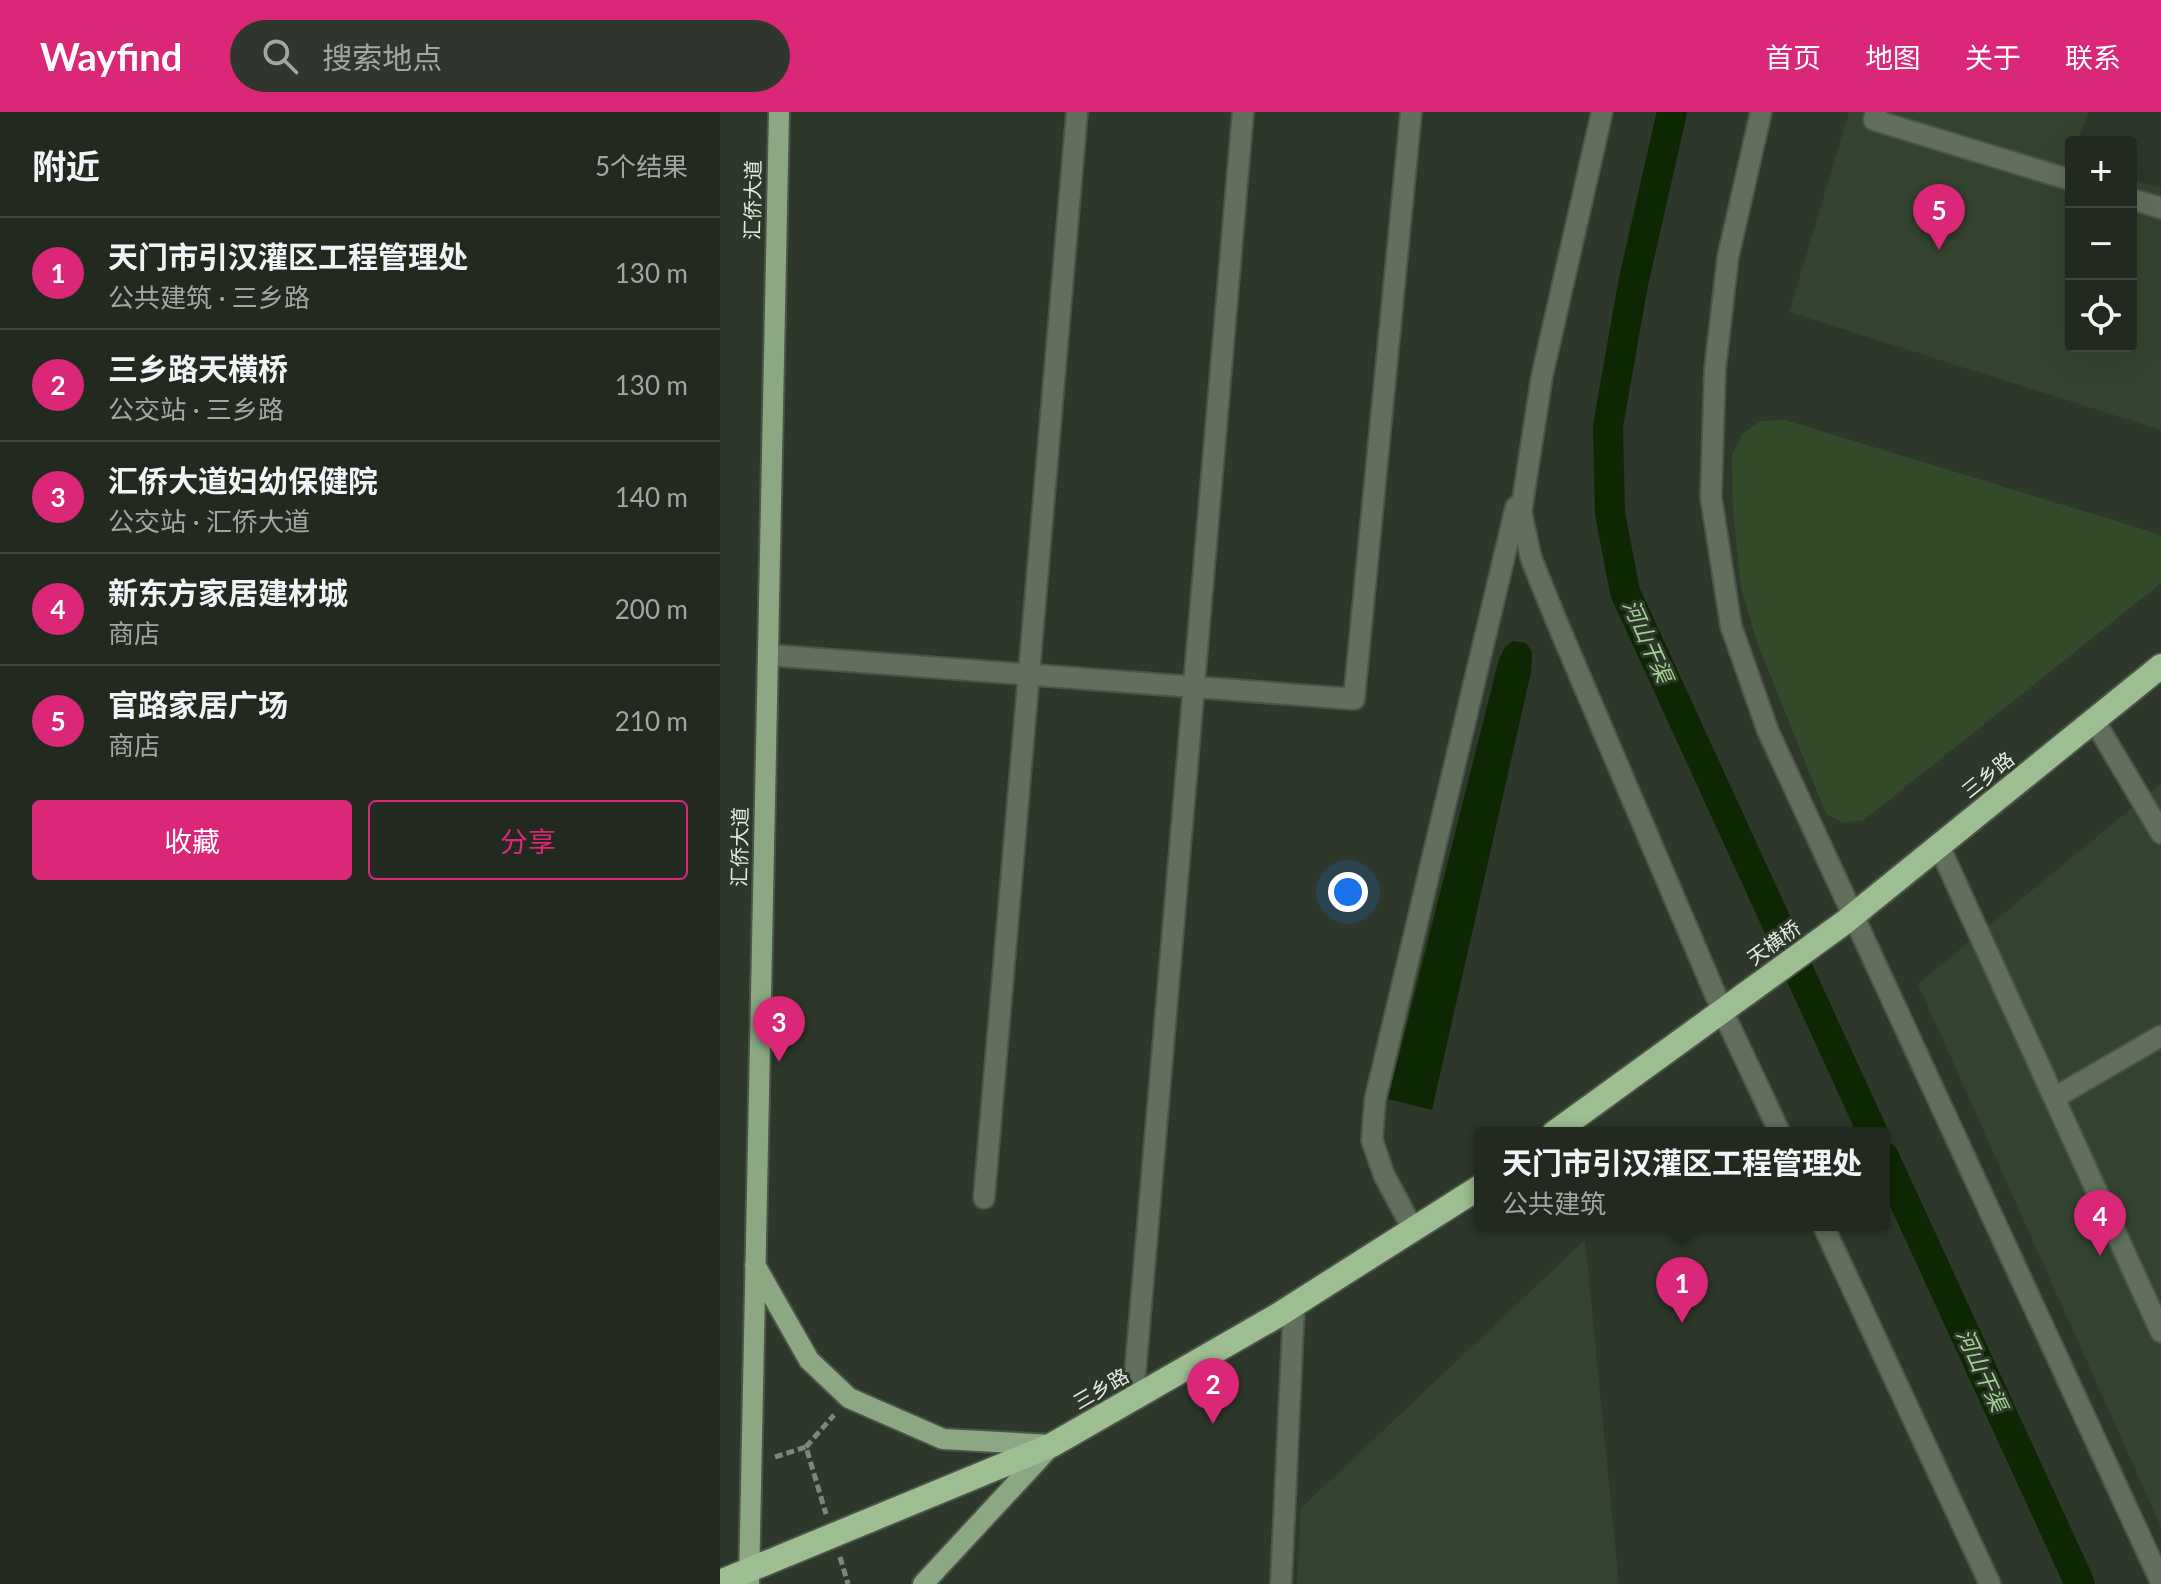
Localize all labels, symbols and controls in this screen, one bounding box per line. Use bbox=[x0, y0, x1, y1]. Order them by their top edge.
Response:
search box bbox=[230, 20, 790, 92]
text: Wayfind bbox=[40, 33, 182, 79]
icon: search bbox=[258, 34, 302, 78]
text: 搜索地点 bbox=[322, 39, 442, 75]
text: 首页 bbox=[1765, 40, 1821, 74]
text: 地图 bbox=[1865, 40, 1921, 74]
text: 关于 bbox=[1965, 40, 2021, 74]
text: 联系 bbox=[2065, 40, 2121, 74]
map controls bbox=[2065, 136, 2137, 352]
button: + bbox=[2065, 136, 2137, 208]
text: 附近 bbox=[32, 145, 100, 186]
text: 5个结果 bbox=[595, 150, 688, 182]
street label: 汇侨大道 bbox=[739, 160, 765, 240]
pin: 5 bbox=[1913, 184, 1965, 250]
button: − bbox=[2065, 208, 2137, 280]
text: 天门市引汉灌区工程管理处 bbox=[108, 238, 468, 274]
text: 1 bbox=[50, 257, 66, 289]
text: 130 m bbox=[615, 257, 688, 289]
button: locate bbox=[2065, 280, 2137, 352]
text: 公共建筑 · 三乡路 bbox=[108, 281, 310, 313]
text: 三乡路天横桥 bbox=[108, 350, 288, 386]
text: 2 bbox=[50, 369, 66, 401]
text: 130 m bbox=[615, 369, 688, 401]
text: 公交站 · 三乡路 bbox=[108, 393, 284, 425]
text: 汇侨大道妇幼保健院 bbox=[108, 462, 378, 498]
text: 3 bbox=[50, 481, 66, 513]
text: 140 m bbox=[615, 481, 688, 513]
text: 公交站 · 汇侨大道 bbox=[108, 505, 310, 537]
text: 新东方家居建材城 bbox=[108, 574, 348, 610]
text: 4 bbox=[50, 593, 66, 625]
text: 200 m bbox=[615, 593, 688, 625]
water label: 河山干渠 bbox=[1618, 595, 1680, 689]
text: 商店 bbox=[108, 617, 160, 649]
text: 官路家居广场 bbox=[108, 686, 288, 722]
text: 5 bbox=[50, 705, 66, 737]
text: 210 m bbox=[615, 705, 688, 737]
text: 商店 bbox=[108, 729, 160, 761]
street label: 三乡路 bbox=[1957, 746, 2018, 802]
button: 收藏 bbox=[32, 800, 352, 880]
button: 分享 bbox=[368, 800, 688, 880]
street label: 汇侨大道 bbox=[726, 807, 752, 887]
your location bbox=[1328, 872, 1368, 912]
street label: 天横桥 bbox=[1742, 915, 1805, 970]
pin: 3 bbox=[753, 996, 805, 1062]
popup bbox=[1474, 1127, 1890, 1231]
text: 天门市引汉灌区工程管理处 bbox=[1502, 1144, 1862, 1180]
text: 公共建筑 bbox=[1502, 1187, 1606, 1219]
pin: 4 bbox=[2074, 1190, 2126, 1256]
pin: 1 bbox=[1656, 1257, 1708, 1323]
water label: 河山干渠 bbox=[1952, 1324, 2015, 1418]
pin: 2 bbox=[1187, 1358, 1239, 1424]
street label: 三乡路 bbox=[1069, 1363, 1132, 1414]

